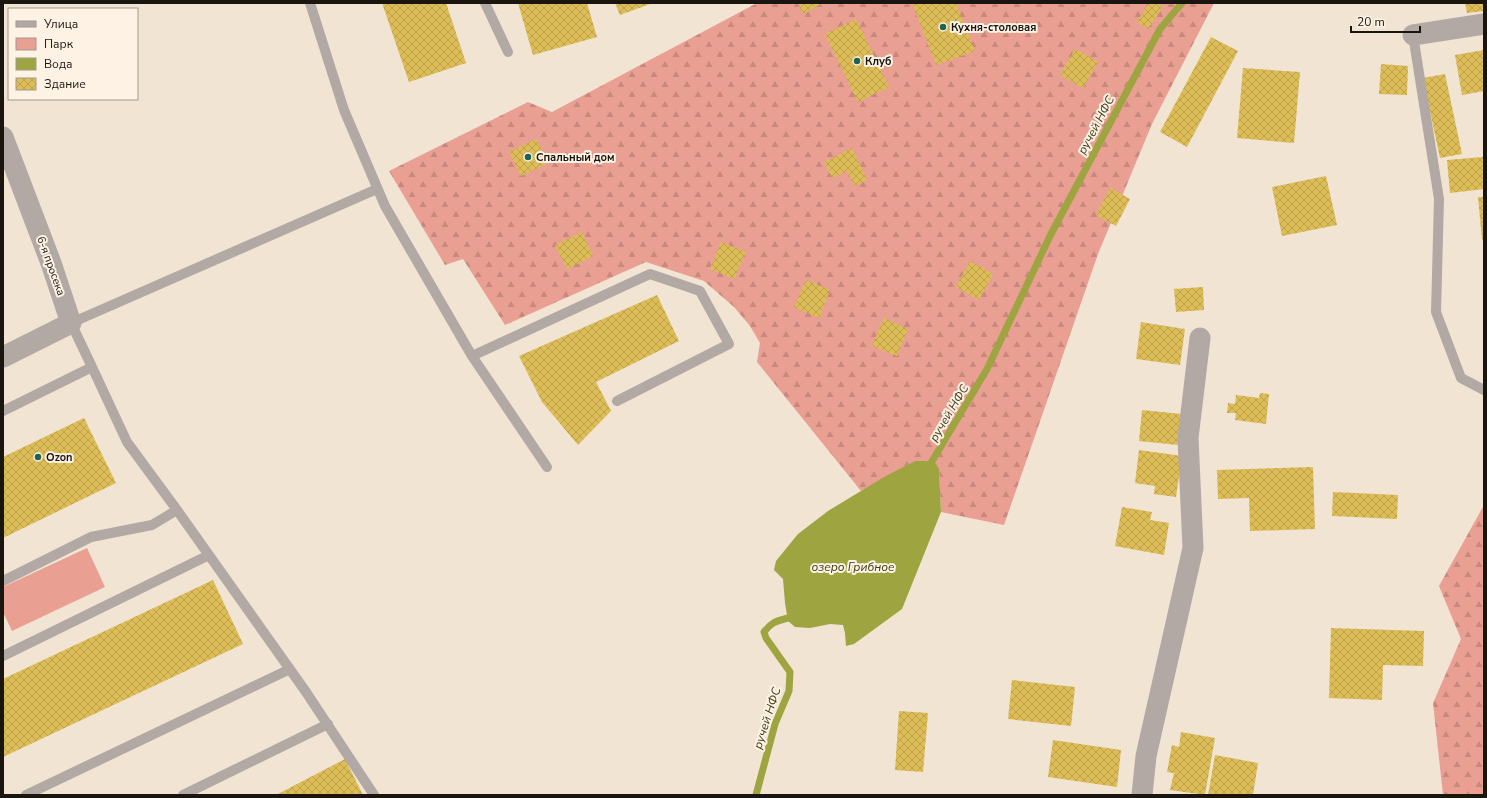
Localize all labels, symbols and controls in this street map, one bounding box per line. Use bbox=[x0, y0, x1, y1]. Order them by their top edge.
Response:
legend bbox=[8, 8, 138, 100]
scale bar bbox=[1351, 8, 1420, 34]
text: 20 m bbox=[1357, 14, 1385, 30]
text: Улица bbox=[43, 16, 78, 32]
place label: Кухня-столовая bbox=[951, 20, 1036, 35]
marker: Кухня-столовая bbox=[938, 22, 948, 32]
text: Парк bbox=[44, 36, 74, 52]
place label: Клуб bbox=[865, 54, 891, 69]
text: Вода bbox=[44, 56, 72, 72]
marker: Клуб bbox=[852, 56, 862, 66]
text: Здание bbox=[44, 76, 86, 92]
water label: ручей НФС bbox=[1074, 92, 1118, 157]
place label: Спальный дом bbox=[536, 150, 615, 165]
marker: Спальный дом bbox=[523, 152, 533, 162]
street label: 6-я просека bbox=[33, 234, 69, 298]
water label: ручей НФС bbox=[926, 381, 973, 445]
place label: Ozon bbox=[46, 450, 73, 465]
marker: Ozon bbox=[33, 452, 43, 462]
water label: озеро Грибное bbox=[811, 559, 895, 575]
water label: ручей НФС bbox=[750, 684, 785, 751]

